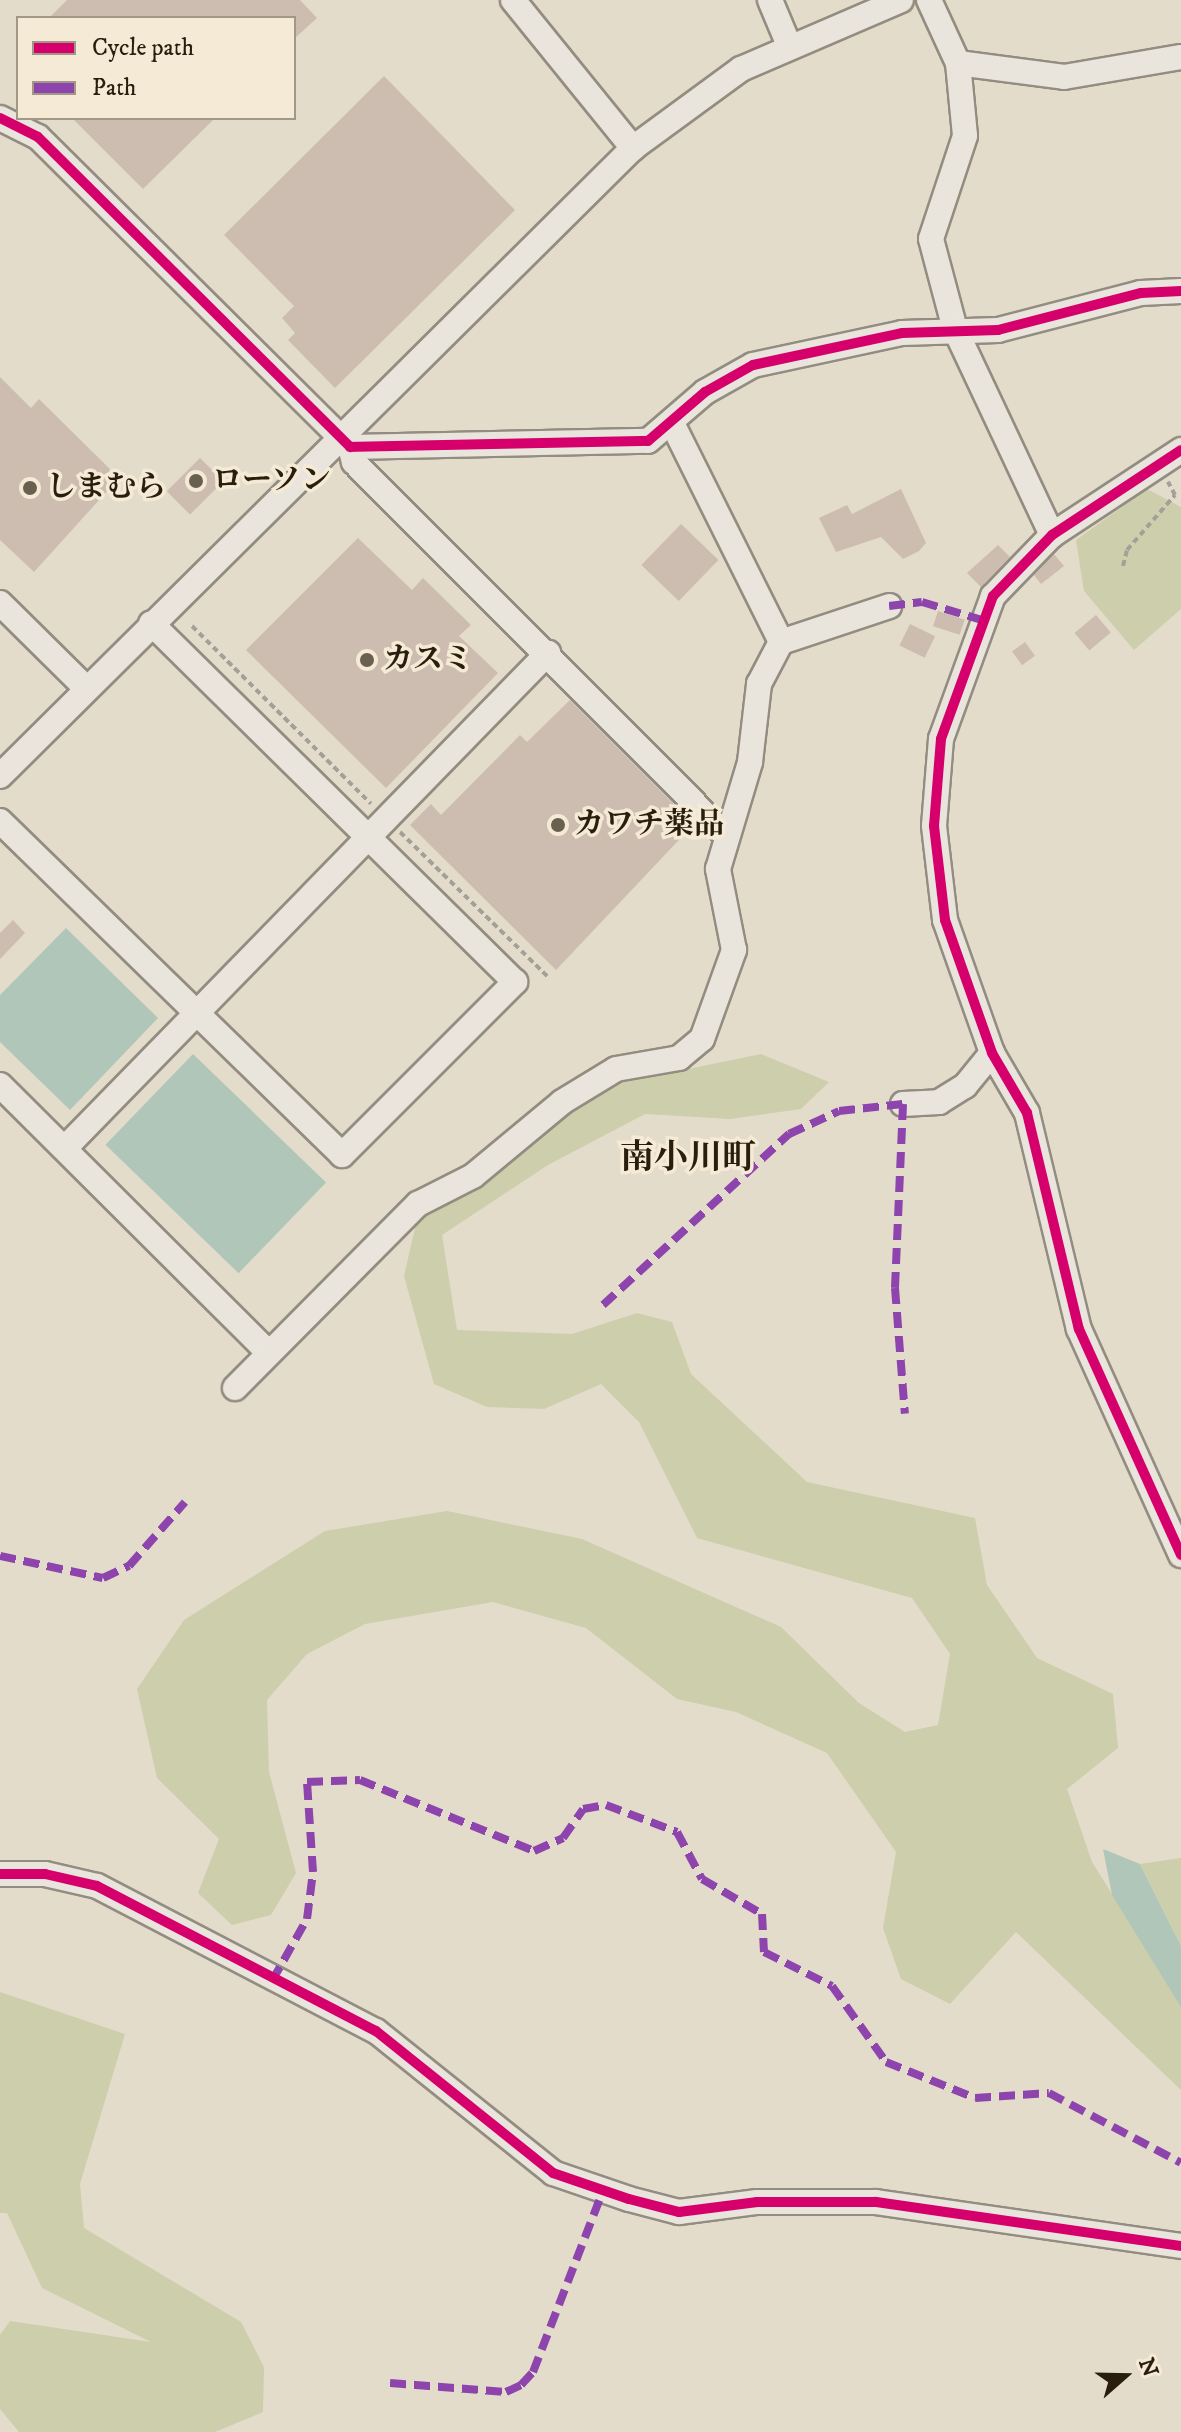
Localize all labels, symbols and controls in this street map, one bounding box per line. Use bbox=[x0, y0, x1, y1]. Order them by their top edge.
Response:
legend bbox=[16, 16, 296, 120]
text: Cycle path bbox=[92, 33, 194, 63]
text: Path bbox=[92, 73, 136, 103]
place label: ローソン bbox=[212, 463, 332, 499]
place label: しまむら bbox=[46, 470, 166, 506]
marker: ローソン bbox=[187, 472, 205, 490]
marker: しまむら bbox=[21, 479, 39, 497]
place label: カスミ bbox=[383, 642, 473, 678]
marker: カスミ bbox=[358, 651, 376, 669]
place label: カワチ薬品 bbox=[574, 807, 724, 843]
marker: カワチ薬品 bbox=[549, 816, 567, 834]
district label: 南小川町 bbox=[620, 1139, 756, 1179]
north arrow bbox=[1085, 2336, 1165, 2416]
text: N bbox=[1132, 2355, 1164, 2381]

